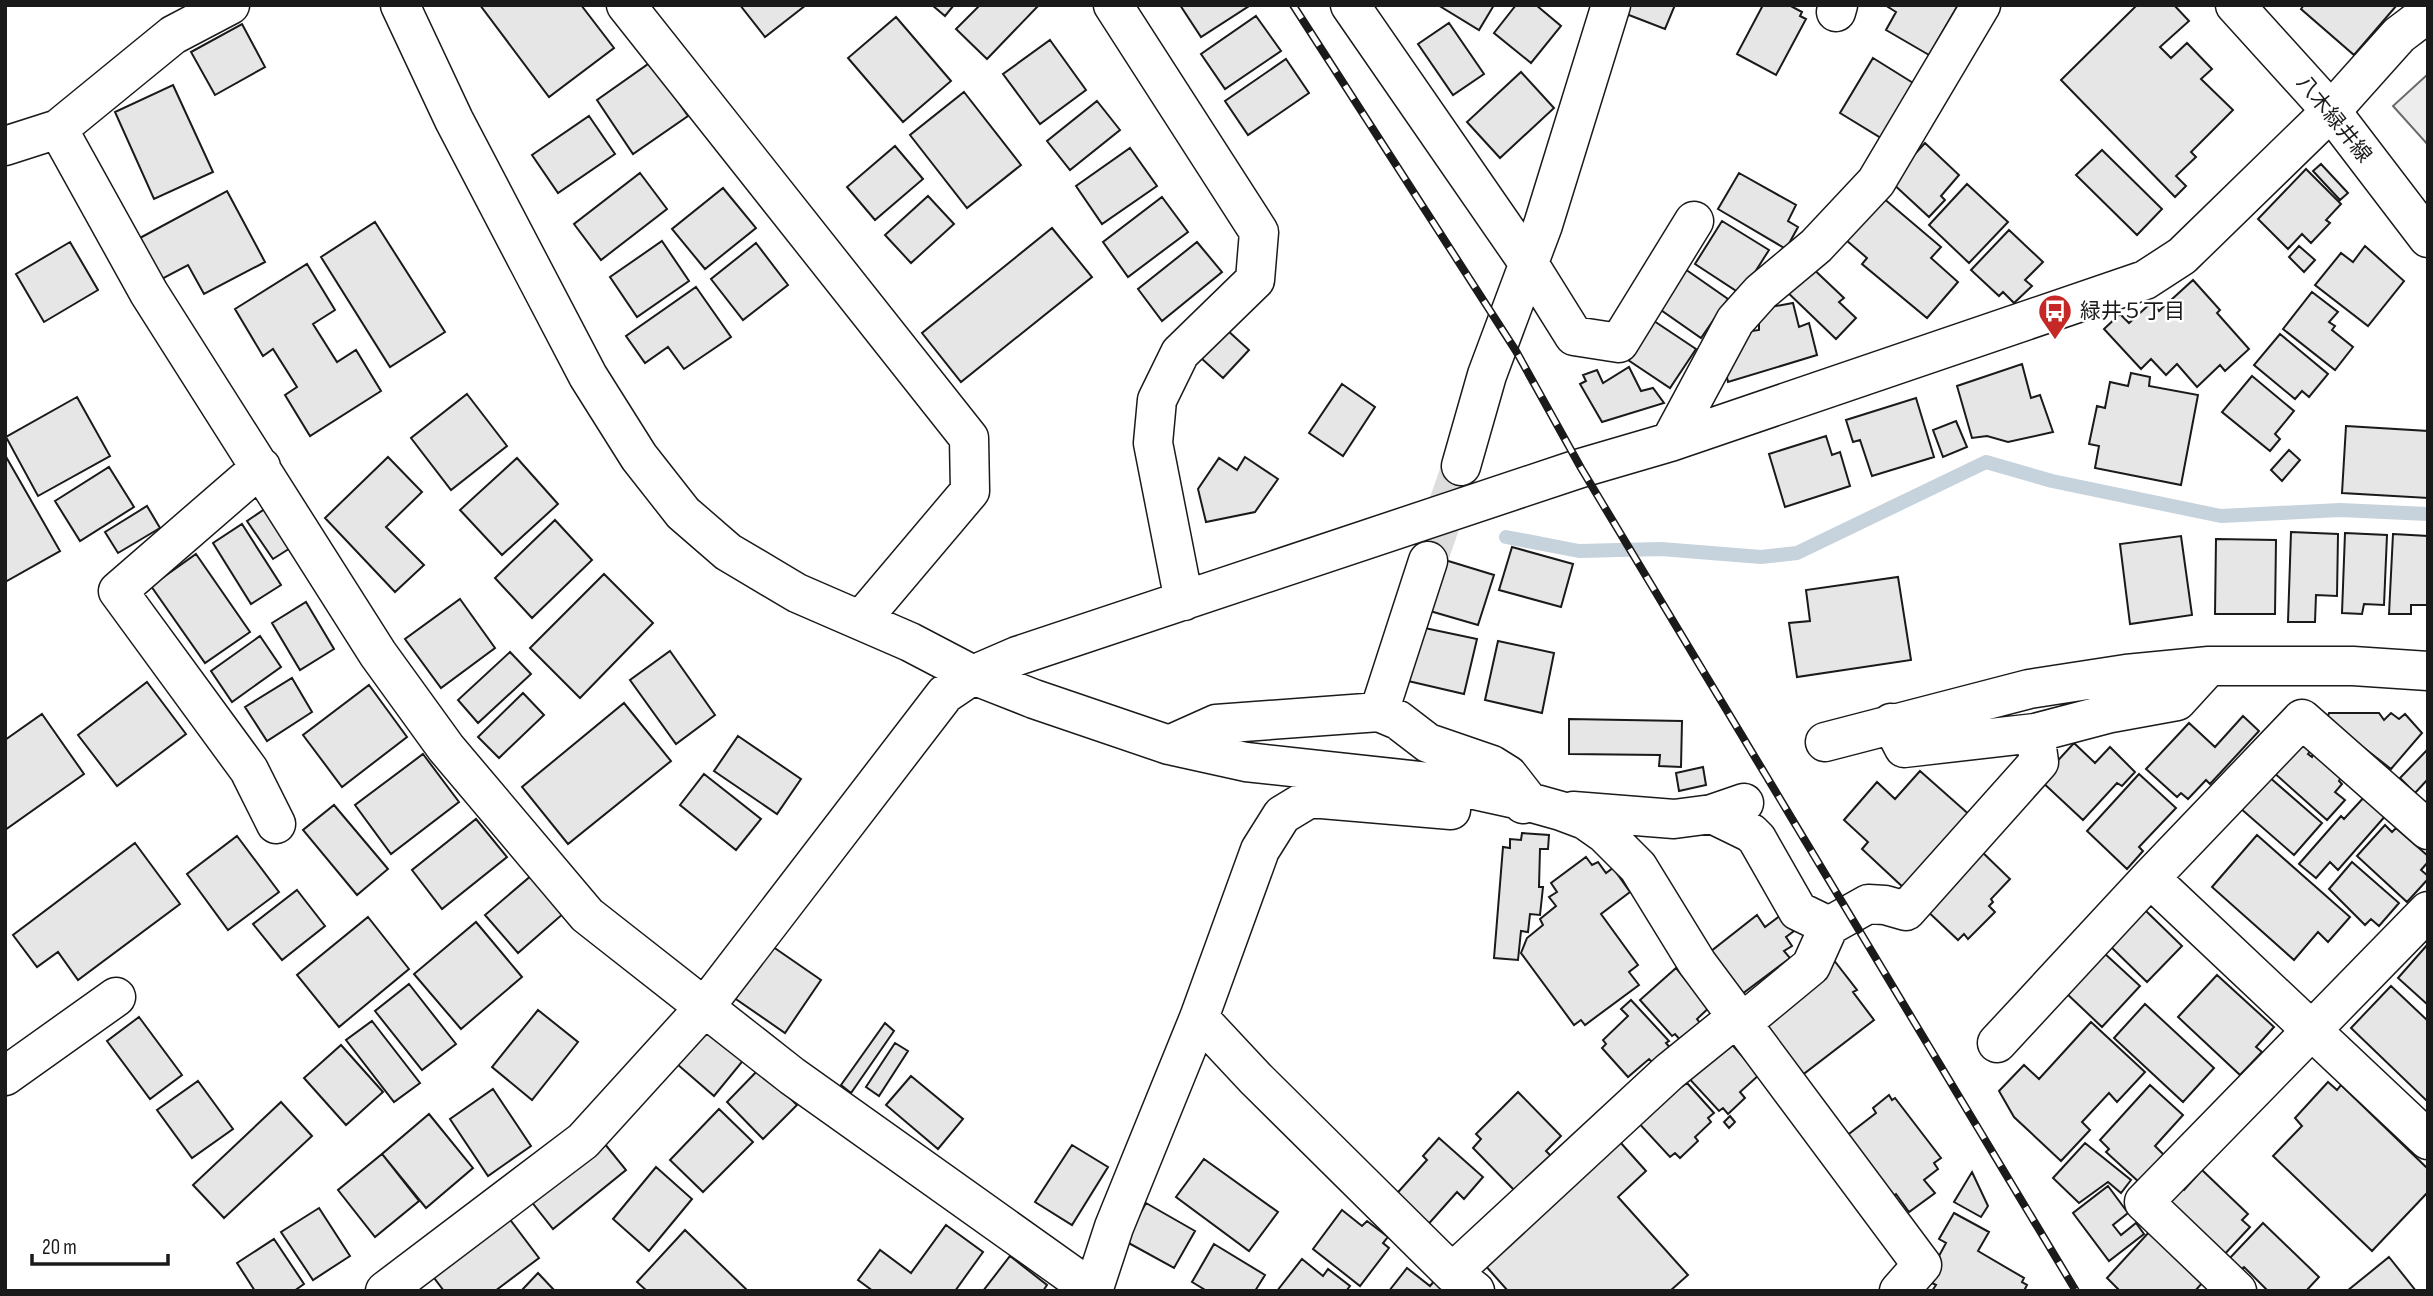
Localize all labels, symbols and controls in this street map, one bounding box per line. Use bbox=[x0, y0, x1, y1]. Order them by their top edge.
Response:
street label: 八木緑井線 bbox=[2291, 70, 2377, 168]
bus stop icon: 緑井５丁目 bbox=[2036, 292, 2074, 341]
place label: 緑井５丁目 bbox=[2080, 299, 2185, 324]
scale bar bbox=[32, 1222, 168, 1266]
text: 20 m bbox=[42, 1235, 77, 1260]

